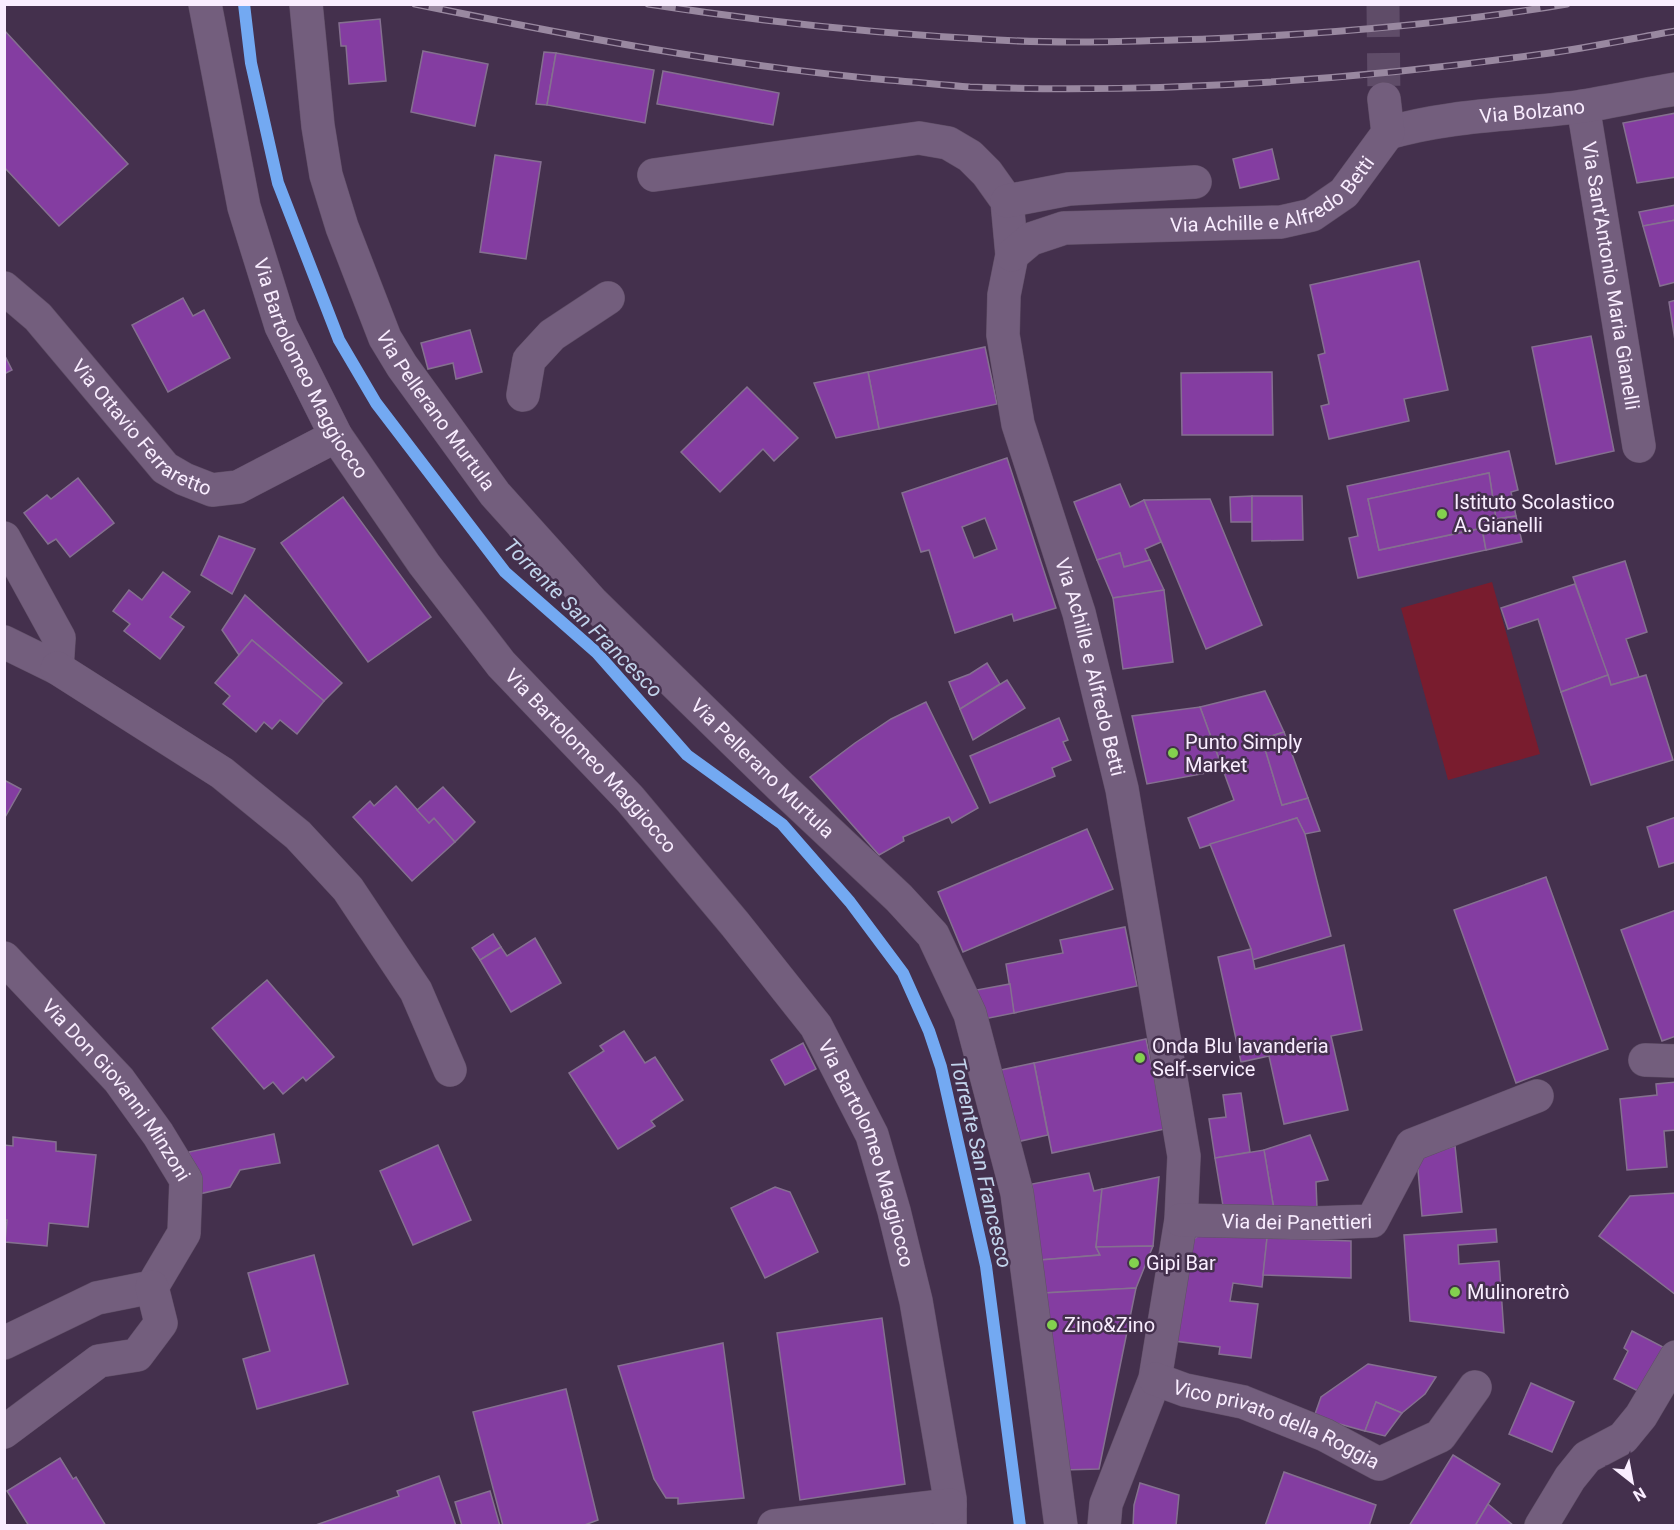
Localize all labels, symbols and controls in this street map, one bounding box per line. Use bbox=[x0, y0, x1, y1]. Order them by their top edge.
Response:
street label: Via Bolzano bbox=[1478, 94, 1586, 128]
street label: Via Sant'Antonio Maria Gianelli bbox=[1577, 140, 1645, 412]
street label: Via Achille e Alfredo Betti bbox=[1170, 151, 1379, 237]
street label: Via Bartolomeo Maggiocco bbox=[249, 255, 374, 483]
street label: Via Pellerano Murtula bbox=[371, 327, 500, 495]
street label: Via Ottavio Ferraretto bbox=[67, 354, 215, 501]
place label: Istituto Scolastico A. Gianelli bbox=[1454, 490, 1615, 537]
marker: Istituto Scolastico A. Gianelli bbox=[1435, 507, 1449, 521]
water label: Torrente San Francesco bbox=[499, 534, 667, 702]
street label: Via Achille e Alfredo Betti bbox=[1050, 555, 1130, 778]
street label: Via Bartolomeo Maggiocco bbox=[500, 664, 682, 858]
street label: Via Pellerano Murtula bbox=[686, 693, 840, 843]
place label: Punto Simply Market bbox=[1185, 730, 1303, 777]
marker: Punto Simply Market bbox=[1166, 746, 1180, 760]
street label: Via Don Giovanni Minzoni bbox=[37, 994, 196, 1186]
place label: Onda Blu lavanderia Self-service bbox=[1152, 1034, 1329, 1081]
street label: Via Bartolomeo Maggiocco bbox=[813, 1036, 919, 1270]
marker: Onda Blu lavanderia Self-service bbox=[1133, 1051, 1147, 1065]
water label: Torrente San Francesco bbox=[945, 1056, 1017, 1270]
street label: Via dei Panettieri bbox=[1221, 1209, 1373, 1235]
place label: Gipi Bar bbox=[1146, 1251, 1216, 1275]
marker: Gipi Bar bbox=[1127, 1256, 1141, 1270]
place label: Mulinoretrò bbox=[1467, 1280, 1569, 1304]
marker: Mulinoretrò bbox=[1448, 1285, 1462, 1299]
place label: Zino&Zino bbox=[1064, 1313, 1155, 1337]
marker: Zino&Zino bbox=[1045, 1318, 1059, 1332]
street label: Vico privato della Roggia bbox=[1170, 1375, 1384, 1474]
north arrow bbox=[1602, 1452, 1662, 1512]
text: N bbox=[1630, 1483, 1649, 1505]

